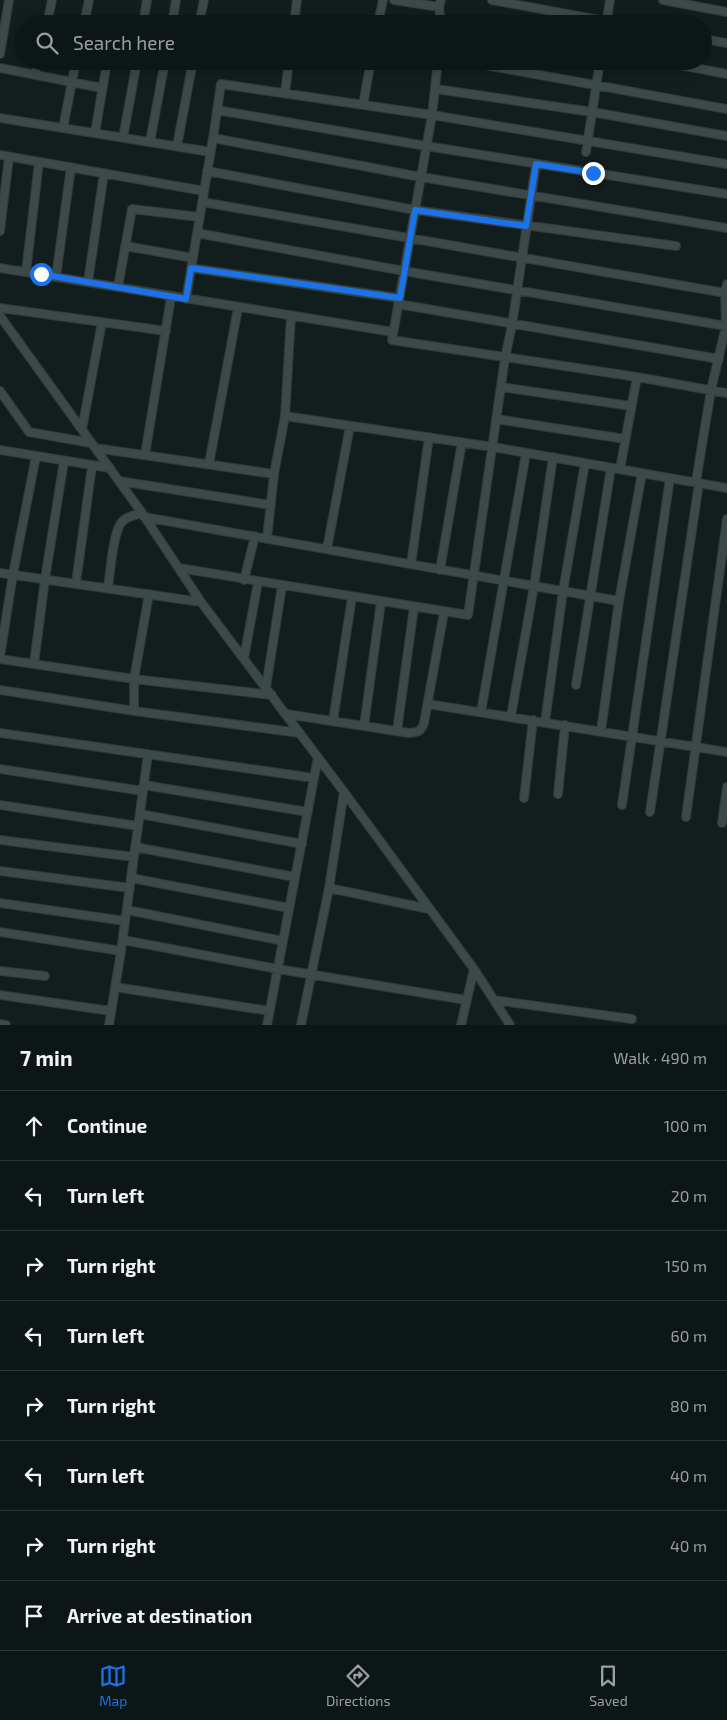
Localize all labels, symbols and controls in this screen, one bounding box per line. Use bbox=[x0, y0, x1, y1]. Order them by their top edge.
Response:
search box bbox=[15, 15, 712, 70]
icon: search bbox=[33, 29, 61, 57]
text: Search here bbox=[73, 31, 175, 54]
route end bbox=[582, 162, 605, 185]
route start bbox=[30, 263, 53, 286]
text: 7 min bbox=[20, 1045, 73, 1070]
text: Walk · 490 m bbox=[613, 1048, 707, 1067]
icon: ahead bbox=[20, 1112, 48, 1140]
text: Continue bbox=[67, 1114, 147, 1137]
text: 100 m bbox=[664, 1116, 707, 1135]
icon: left bbox=[20, 1182, 48, 1210]
text: Turn left bbox=[67, 1184, 144, 1207]
text: 20 m bbox=[671, 1186, 707, 1205]
icon: right bbox=[20, 1252, 48, 1280]
text: Turn right bbox=[67, 1254, 155, 1277]
text: 150 m bbox=[665, 1256, 707, 1275]
icon: left bbox=[20, 1322, 48, 1350]
text: Turn left bbox=[67, 1324, 144, 1347]
text: 60 m bbox=[671, 1326, 707, 1345]
icon: right bbox=[20, 1392, 48, 1420]
text: Turn right bbox=[67, 1394, 155, 1417]
text: 80 m bbox=[670, 1396, 707, 1415]
icon: left bbox=[20, 1462, 48, 1490]
text: Turn left bbox=[67, 1464, 144, 1487]
text: 40 m bbox=[670, 1466, 707, 1485]
icon: right bbox=[20, 1532, 48, 1560]
text: Turn right bbox=[67, 1534, 155, 1557]
text: 40 m bbox=[670, 1536, 707, 1555]
icon: arrive bbox=[20, 1602, 48, 1630]
text: Arrive at destination bbox=[67, 1604, 252, 1627]
tab: Map bbox=[99, 1662, 127, 1709]
tab: Directions bbox=[326, 1662, 391, 1709]
tab: Saved bbox=[589, 1662, 628, 1709]

